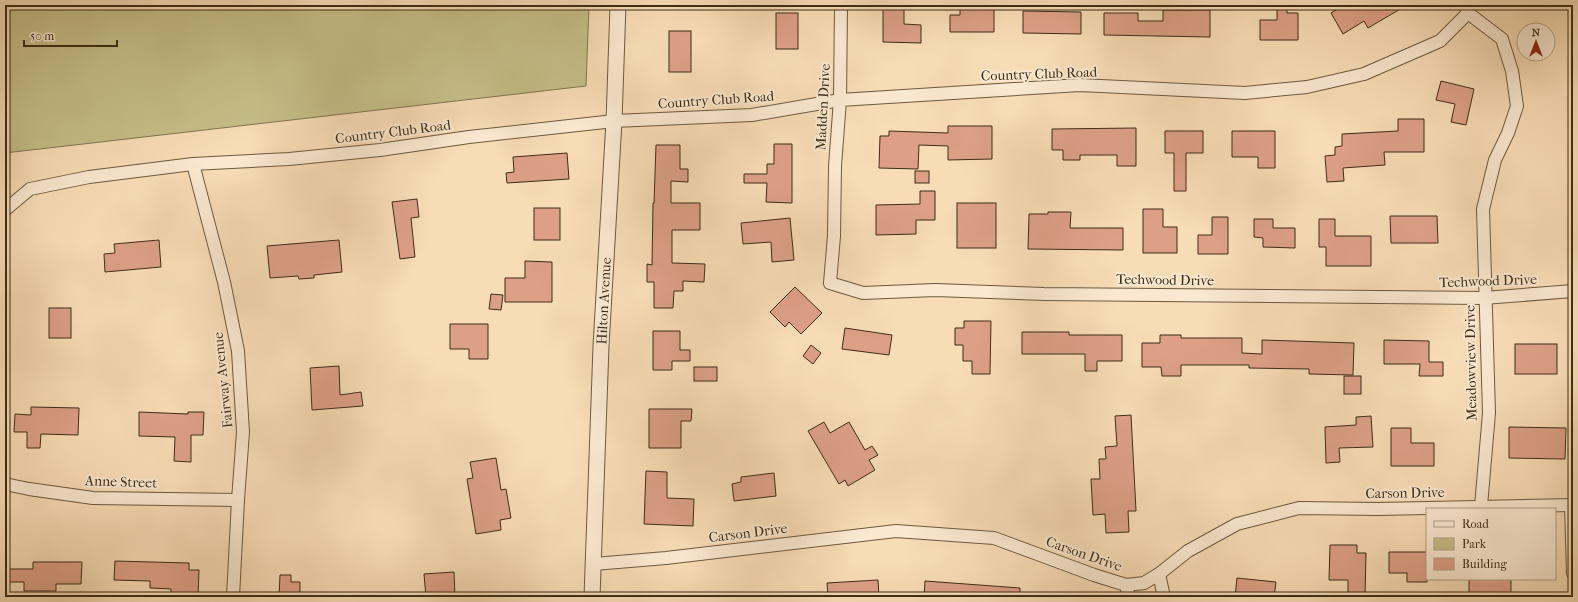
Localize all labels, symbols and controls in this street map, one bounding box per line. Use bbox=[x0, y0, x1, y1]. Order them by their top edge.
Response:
scale bar bbox=[24, 22, 117, 48]
north arrow bbox=[1516, 22, 1556, 62]
text: N bbox=[1532, 26, 1541, 39]
text: 50 m bbox=[30, 29, 54, 43]
street label: Madden Drive bbox=[812, 63, 834, 151]
street label: Country Club Road bbox=[981, 63, 1098, 85]
street label: Country Club Road bbox=[657, 87, 775, 113]
street label: Country Club Road bbox=[334, 116, 452, 148]
street label: Hilton Avenue bbox=[593, 257, 615, 345]
street label: Techwood Drive bbox=[1116, 271, 1214, 289]
street label: Techwood Drive bbox=[1439, 271, 1537, 291]
street label: Meadowview Drive bbox=[1461, 305, 1481, 421]
street label: Fairway Avenue bbox=[210, 331, 236, 429]
street label: Anne Street bbox=[84, 472, 157, 492]
street label: Carson Drive bbox=[1365, 484, 1445, 502]
legend bbox=[1426, 508, 1556, 580]
text: Road bbox=[1462, 517, 1489, 531]
street label: Carson Drive bbox=[708, 520, 788, 546]
street label: Carson Drive bbox=[1044, 533, 1124, 575]
text: Park bbox=[1462, 537, 1487, 551]
text: Building bbox=[1462, 557, 1507, 571]

